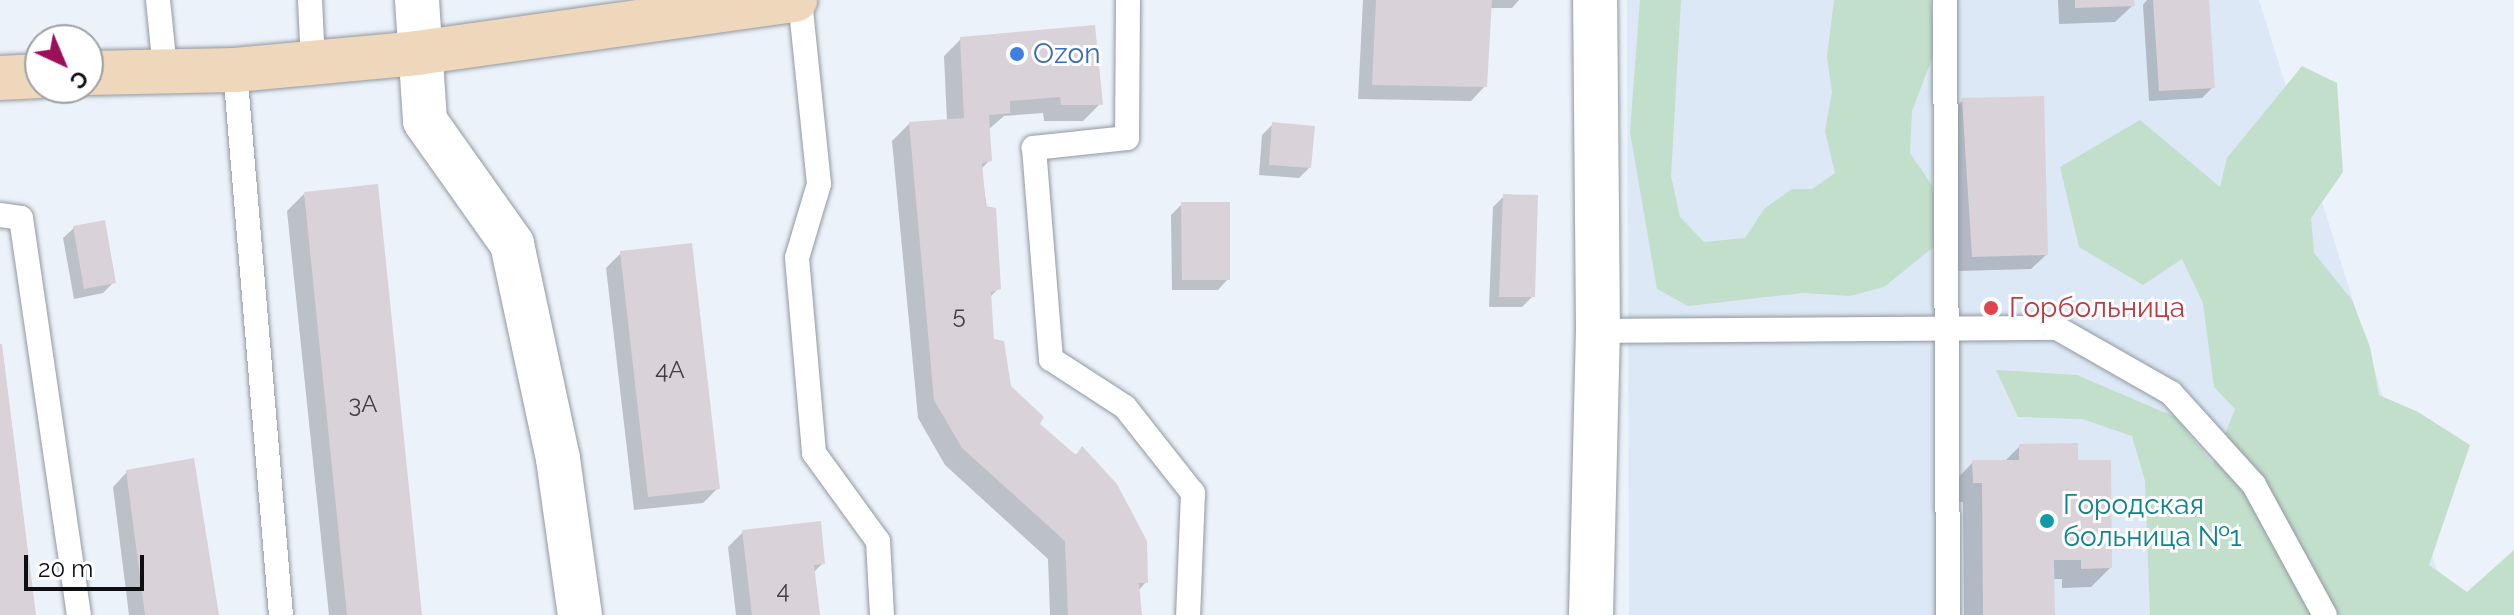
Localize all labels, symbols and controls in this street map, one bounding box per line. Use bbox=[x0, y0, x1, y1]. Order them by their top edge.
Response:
north arrow bbox=[24, 24, 104, 104]
place label: Ozon bbox=[1033, 37, 1100, 71]
marker: Ozon bbox=[1008, 45, 1026, 63]
text: С bbox=[65, 65, 94, 94]
place label: Горбольница bbox=[2009, 291, 2185, 325]
marker: Горбольница bbox=[1980, 297, 2002, 319]
house number: 5 bbox=[952, 301, 966, 329]
house number: 4А bbox=[655, 356, 685, 384]
house number: 3А bbox=[348, 390, 378, 418]
place label: Городская больница №1 bbox=[2063, 488, 2242, 554]
marker: Городская больница №1 bbox=[2038, 512, 2056, 530]
scale bar bbox=[28, 539, 148, 589]
text: 20 m bbox=[38, 554, 93, 583]
house number: 4 bbox=[776, 576, 790, 604]

